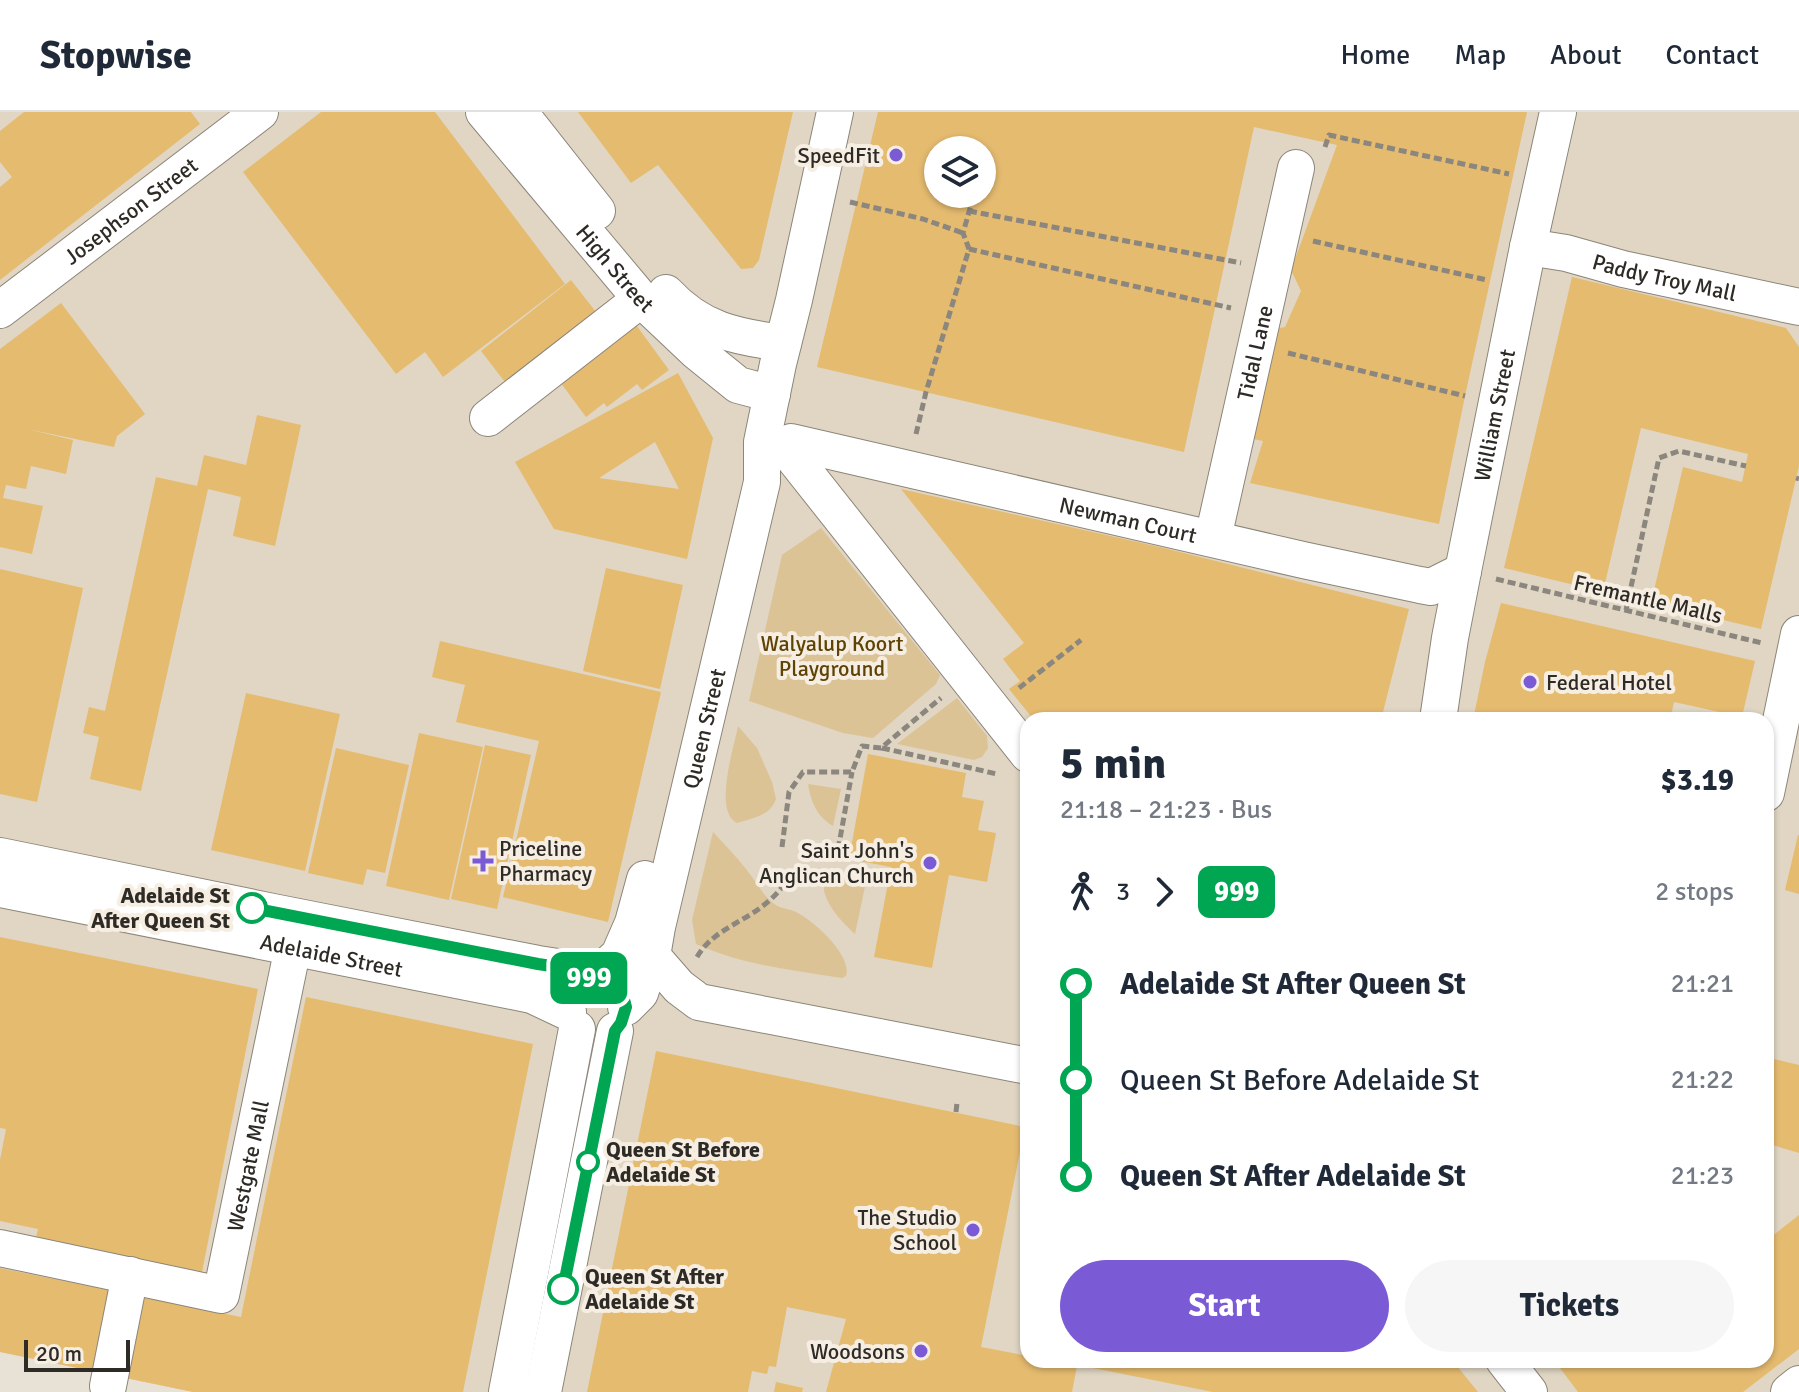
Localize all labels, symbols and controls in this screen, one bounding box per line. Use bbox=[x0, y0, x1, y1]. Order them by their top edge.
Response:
text: Stopwise bbox=[40, 32, 192, 79]
text: Home bbox=[1341, 38, 1410, 72]
text: Map bbox=[1454, 38, 1506, 72]
text: About bbox=[1550, 38, 1622, 72]
text: Contact bbox=[1666, 38, 1759, 72]
map controls bbox=[924, 136, 996, 208]
button: layers bbox=[924, 136, 996, 208]
place label: SpeedFit bbox=[797, 142, 880, 169]
marker: SpeedFit bbox=[887, 146, 905, 164]
street label: Josephson Street bbox=[58, 151, 203, 270]
street label: High Street bbox=[571, 219, 660, 318]
street label: Paddy Troy Mall bbox=[1589, 248, 1739, 307]
street label: Tidal Lane bbox=[1231, 303, 1278, 403]
street label: William Street bbox=[1468, 347, 1521, 484]
street label: Newman Court bbox=[1057, 491, 1200, 549]
street label: Fremantle Malls bbox=[1571, 569, 1725, 629]
park label: Walyalup Koort Playground bbox=[760, 630, 904, 682]
street label: Queen Street bbox=[677, 666, 731, 791]
place label: Federal Hotel bbox=[1546, 669, 1672, 696]
marker: Federal Hotel bbox=[1521, 673, 1539, 691]
text: 5 min bbox=[1060, 737, 1166, 791]
text: $3.19 bbox=[1661, 762, 1734, 799]
text: 21:18 – 21:23 · Bus bbox=[1060, 794, 1272, 826]
place label: Priceline Pharmacy bbox=[499, 835, 593, 887]
place label: Saint John's Anglican Church bbox=[759, 837, 914, 889]
marker: Priceline Pharmacy bbox=[474, 852, 492, 870]
marker: Saint John's Anglican Church bbox=[921, 854, 939, 872]
icon: walk bbox=[1060, 870, 1104, 914]
icon: forward bbox=[1142, 870, 1186, 914]
text: 999 bbox=[1214, 875, 1259, 909]
text: 3 bbox=[1116, 876, 1130, 908]
text: 2 stops bbox=[1655, 876, 1734, 908]
place label: Adelaide St After Queen St bbox=[91, 882, 230, 934]
marker: Adelaide St After Queen St bbox=[237, 893, 267, 923]
street label: Adelaide Street bbox=[258, 928, 405, 982]
line badge: 999 bbox=[543, 952, 635, 1004]
text: 999 bbox=[566, 961, 612, 995]
text: Adelaide St After Queen St bbox=[1120, 966, 1466, 1003]
text: 21:21 bbox=[1671, 968, 1734, 1000]
text: Queen St Before Adelaide St bbox=[1120, 1062, 1479, 1099]
text: 21:22 bbox=[1671, 1064, 1734, 1096]
street label: Westgate Mall bbox=[221, 1098, 275, 1234]
place label: Queen St Before Adelaide St bbox=[606, 1136, 760, 1188]
marker: Queen St Before Adelaide St bbox=[577, 1151, 599, 1173]
text: Queen St After Adelaide St bbox=[1120, 1158, 1466, 1195]
text: 21:23 bbox=[1671, 1160, 1734, 1192]
place label: The Studio School bbox=[857, 1204, 957, 1256]
marker: The Studio School bbox=[964, 1221, 982, 1239]
button: Start bbox=[1060, 1260, 1389, 1352]
button: Tickets bbox=[1405, 1260, 1734, 1352]
place label: Queen St After Adelaide St bbox=[585, 1263, 724, 1315]
marker: Queen St After Adelaide St bbox=[548, 1274, 578, 1304]
scale bar bbox=[24, 1336, 130, 1372]
place label: Woodsons bbox=[810, 1338, 905, 1365]
text: 20 m bbox=[36, 1340, 82, 1367]
marker: Woodsons bbox=[912, 1342, 930, 1360]

